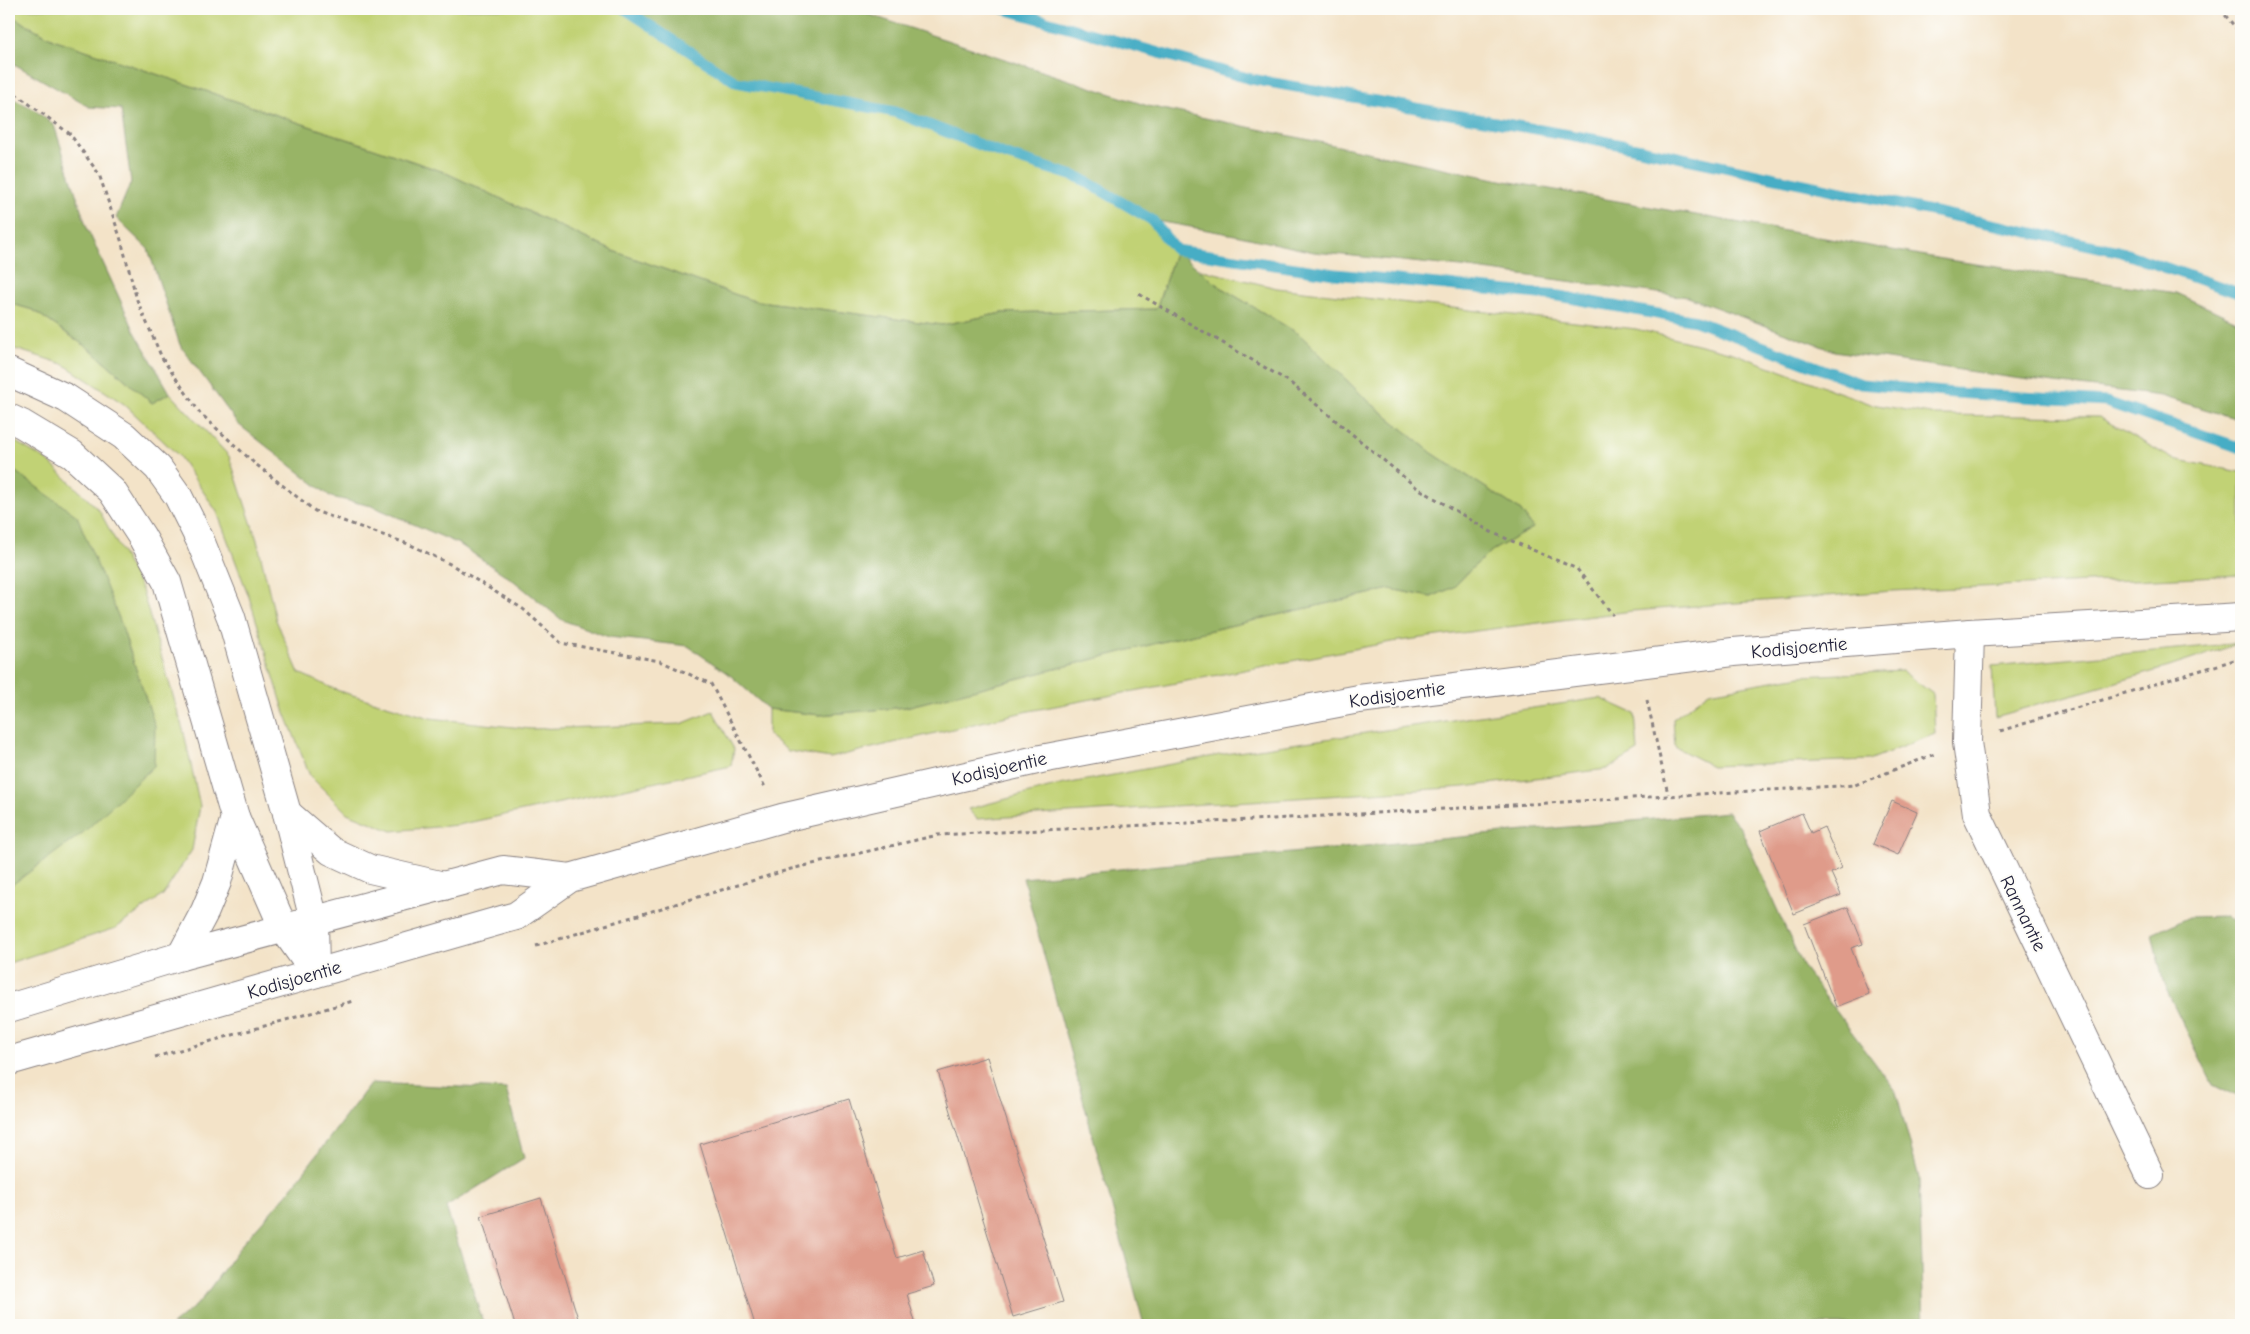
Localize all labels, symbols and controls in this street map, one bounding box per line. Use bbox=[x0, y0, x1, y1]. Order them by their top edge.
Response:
street label: Kodisjoentie bbox=[1750, 633, 1848, 663]
street label: Kodisjoentie bbox=[1348, 677, 1447, 713]
street label: Kodisjoentie bbox=[950, 747, 1049, 791]
street label: Rannantie bbox=[1995, 872, 2051, 955]
street label: Kodisjoentie bbox=[245, 956, 344, 1004]

